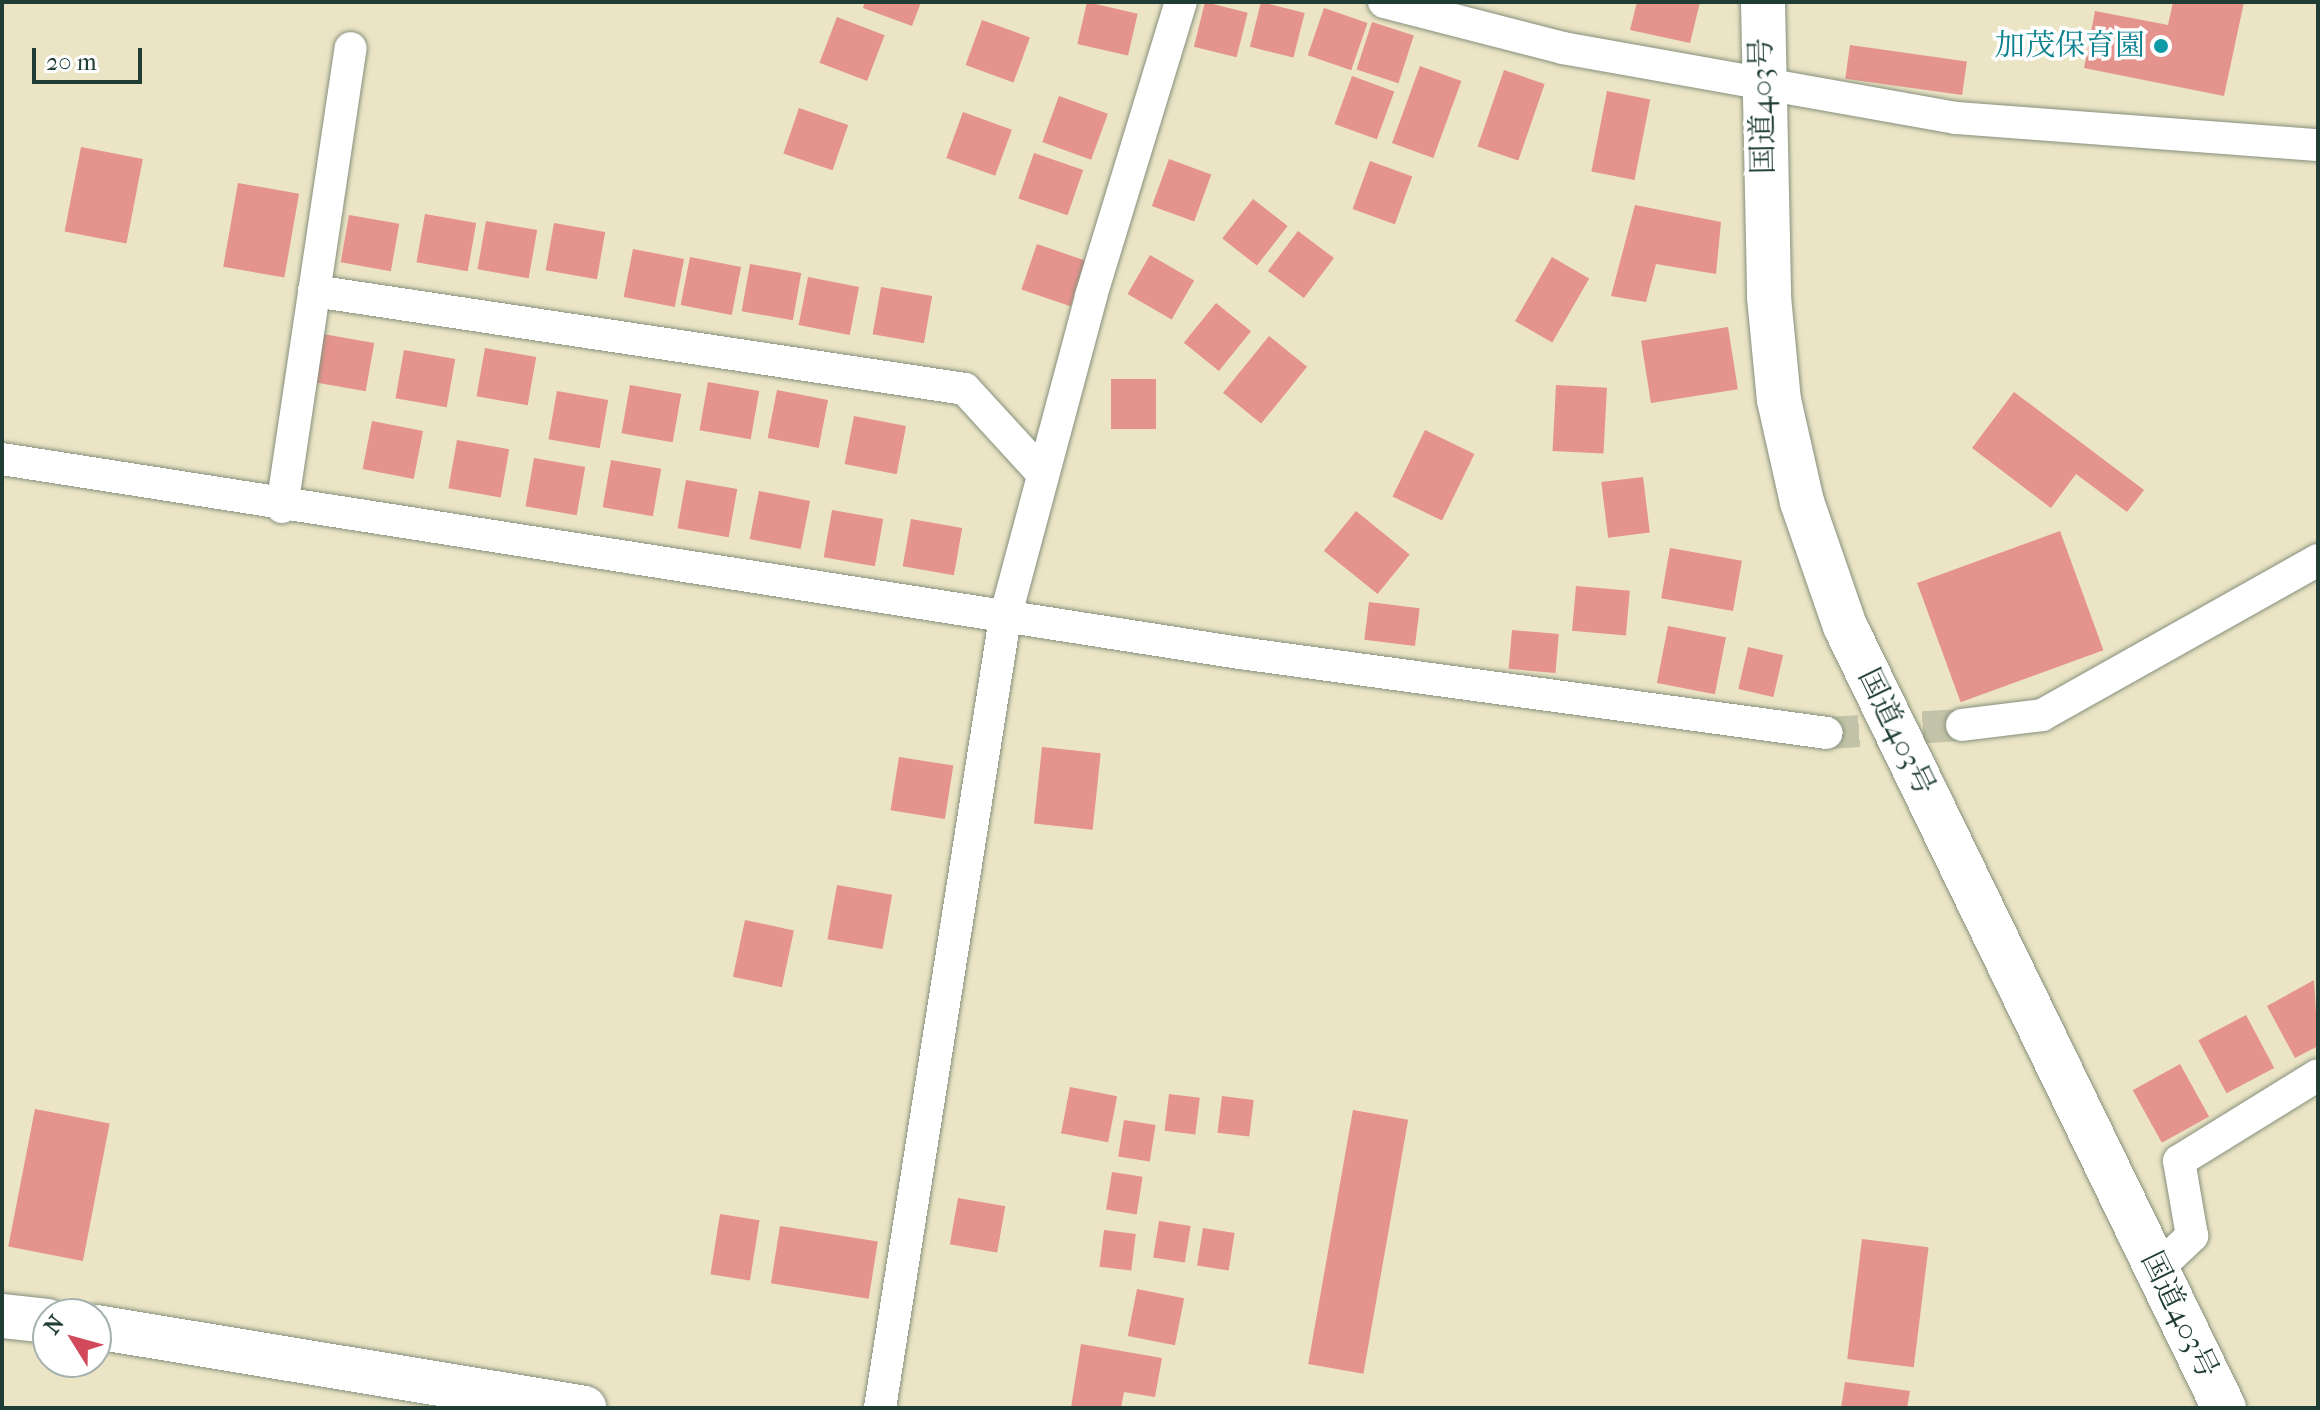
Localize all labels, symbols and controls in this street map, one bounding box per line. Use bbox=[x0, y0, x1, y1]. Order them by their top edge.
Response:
place label: 加茂保育園 bbox=[1995, 28, 2145, 64]
scale bar bbox=[36, 32, 146, 82]
street label: 国道403号 bbox=[1744, 37, 1782, 175]
marker: 加茂保育園 bbox=[2152, 37, 2170, 55]
text: 20 m bbox=[46, 48, 97, 76]
street label: 国道403号 bbox=[1850, 663, 1942, 801]
street label: 国道403号 bbox=[2133, 1246, 2225, 1384]
north arrow bbox=[32, 1298, 112, 1378]
text: N bbox=[39, 1310, 70, 1339]

